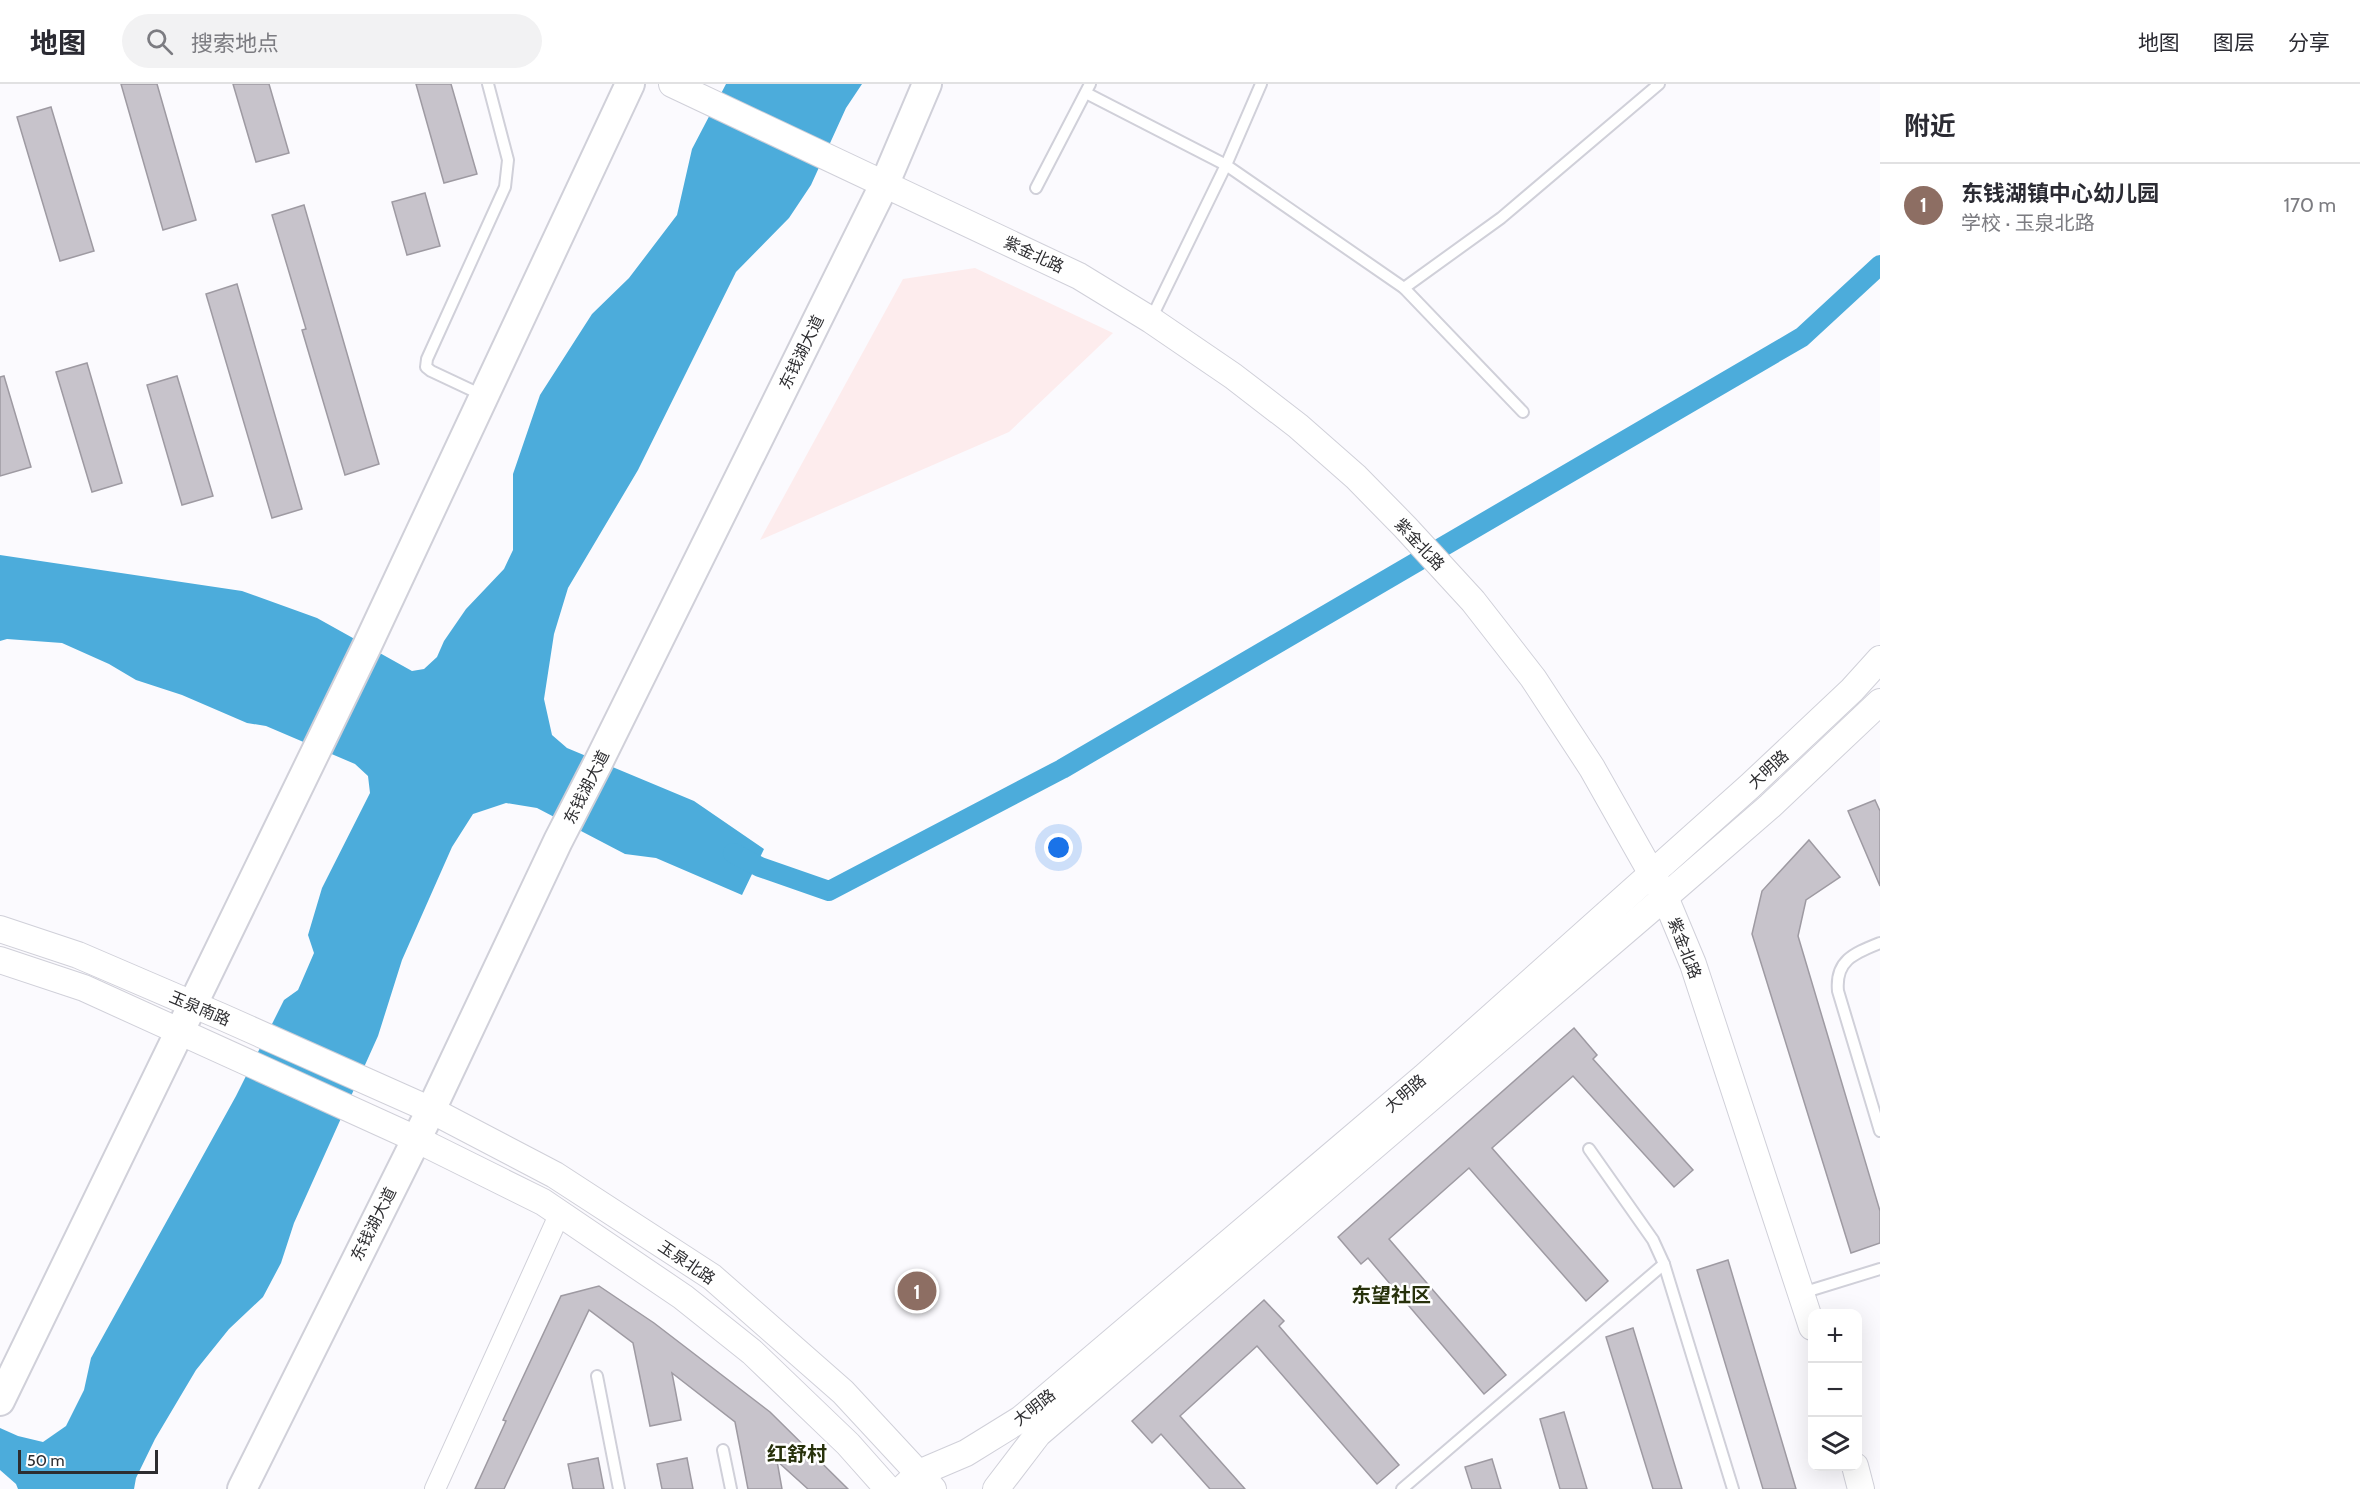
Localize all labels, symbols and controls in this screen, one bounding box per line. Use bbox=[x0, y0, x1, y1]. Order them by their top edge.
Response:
search box bbox=[122, 14, 542, 68]
icon: search bbox=[143, 25, 176, 58]
text: 地图 bbox=[30, 26, 86, 60]
text: 搜索地点 bbox=[191, 30, 279, 57]
text: 地图 bbox=[2138, 30, 2180, 55]
text: 图层 bbox=[2213, 30, 2255, 55]
text: 分享 bbox=[2288, 30, 2330, 55]
text: 附近 bbox=[1904, 110, 1956, 142]
text: 东钱湖镇中心幼儿园 bbox=[1961, 180, 2159, 207]
text: 1 bbox=[1920, 193, 1927, 217]
text: 170 m bbox=[2284, 193, 2336, 217]
text: 学校 · 玉泉北路 bbox=[1961, 211, 2095, 235]
street label: 紫金北路 bbox=[1001, 232, 1067, 277]
street label: 东钱湖大道 bbox=[775, 312, 828, 392]
street label: 紫金北路 bbox=[1391, 514, 1448, 574]
street label: 大明路 bbox=[1744, 746, 1792, 793]
street label: 东钱湖大道 bbox=[560, 747, 613, 827]
your location bbox=[1044, 833, 1073, 862]
street label: 紫金北路 bbox=[1664, 915, 1705, 981]
street label: 玉泉南路 bbox=[167, 987, 233, 1030]
street label: 大明路 bbox=[1381, 1070, 1430, 1116]
street label: 东钱湖大道 bbox=[347, 1184, 400, 1264]
street label: 玉泉北路 bbox=[655, 1237, 719, 1288]
pin: 1 bbox=[898, 1268, 936, 1314]
district label: 东望社区 bbox=[1351, 1283, 1431, 1307]
map controls bbox=[1808, 1309, 1862, 1471]
button: + bbox=[1808, 1309, 1862, 1363]
button: − bbox=[1808, 1363, 1862, 1417]
street label: 大明路 bbox=[1010, 1385, 1059, 1430]
button: layers bbox=[1808, 1417, 1862, 1471]
district label: 红舒村 bbox=[767, 1442, 827, 1466]
scale bar bbox=[18, 1447, 158, 1474]
text: 50 m bbox=[27, 1451, 64, 1470]

